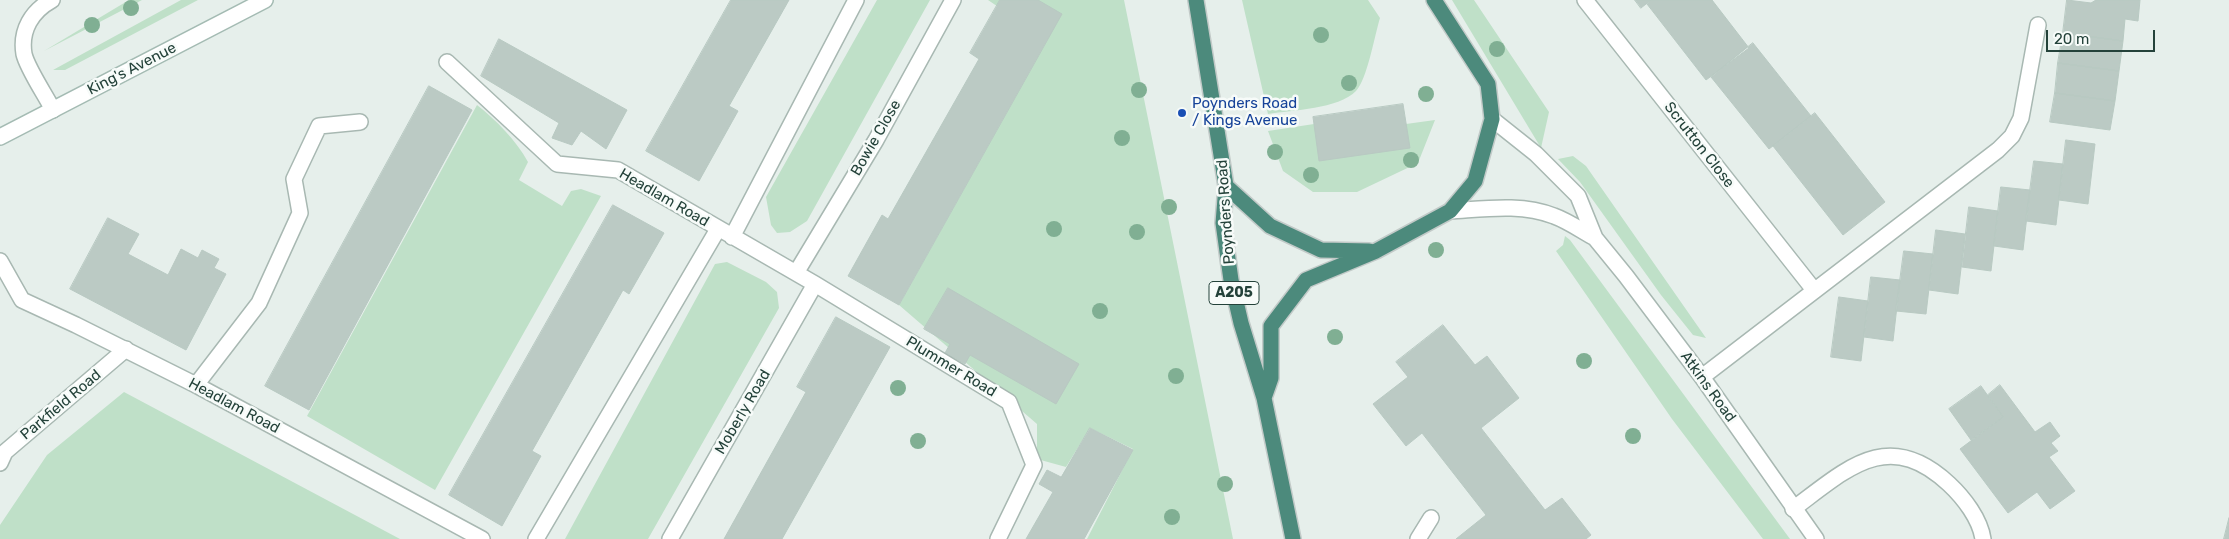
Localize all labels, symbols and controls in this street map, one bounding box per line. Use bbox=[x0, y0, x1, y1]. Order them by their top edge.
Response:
scale bar bbox=[2049, 20, 2158, 52]
text: 20 m bbox=[2054, 30, 2089, 48]
street label: King's Avenue bbox=[85, 39, 179, 99]
place label: Poynders Road / Kings Avenue bbox=[1192, 95, 1297, 130]
street label: Bowie Close bbox=[847, 97, 905, 179]
street label: Scrutton Close bbox=[1660, 99, 1738, 191]
marker: Poynders Road / Kings Avenue bbox=[1176, 107, 1188, 119]
street label: Poynders Road bbox=[1213, 159, 1239, 265]
street label: Headlam Road bbox=[616, 165, 712, 231]
road number: A205 bbox=[1209, 282, 1259, 304]
street label: Plummer Road bbox=[903, 333, 999, 401]
street label: Atkins Road bbox=[1676, 348, 1740, 426]
street label: Parkfield Road bbox=[17, 366, 105, 444]
street label: Moberly Road bbox=[712, 366, 774, 458]
street label: Headlam Road bbox=[185, 374, 283, 438]

